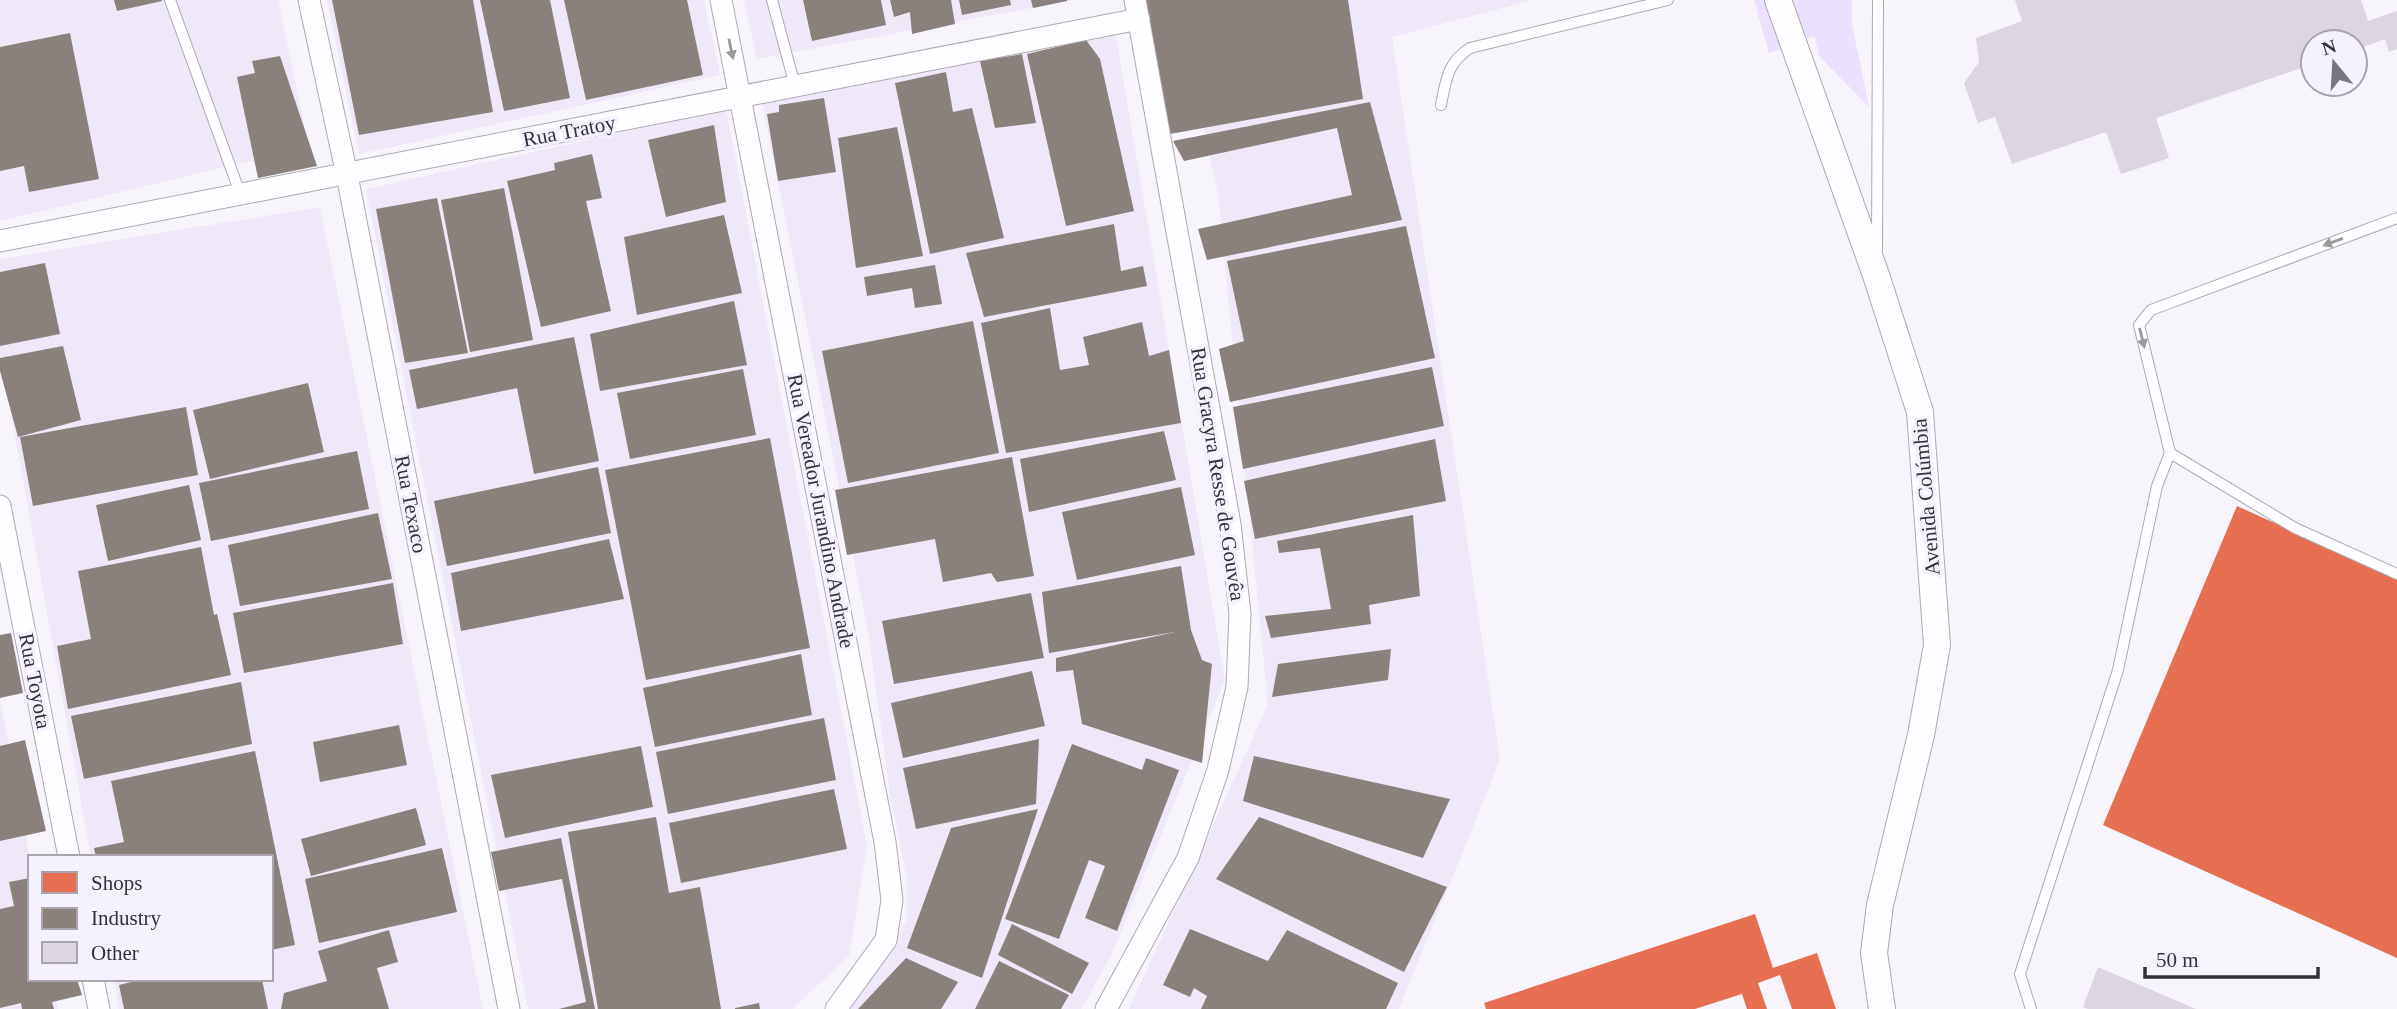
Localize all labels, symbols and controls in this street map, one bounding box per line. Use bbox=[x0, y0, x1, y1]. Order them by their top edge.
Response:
north arrow bbox=[2299, 28, 2369, 98]
text: N bbox=[2319, 35, 2339, 59]
one-way arrow bbox=[726, 38, 737, 60]
street label: Rua Tratoy bbox=[521, 110, 618, 152]
one-way arrow bbox=[2323, 237, 2344, 248]
one-way arrow bbox=[2137, 327, 2148, 349]
street label: Rua Gracyra Resse de Gouvêa bbox=[1186, 345, 1250, 603]
street label: Rua Vereador Jurandino Andrade bbox=[783, 372, 859, 650]
street label: Avenida Colúmbia bbox=[1907, 417, 1945, 577]
street label: Rua Texaco bbox=[390, 453, 432, 555]
street label: Rua Toyota bbox=[14, 631, 56, 731]
legend bbox=[28, 855, 273, 981]
text: Shops bbox=[91, 871, 142, 895]
text: Industry bbox=[91, 906, 161, 930]
scale bar bbox=[2145, 936, 2318, 980]
text: Other bbox=[91, 941, 139, 965]
text: 50 m bbox=[2156, 948, 2199, 972]

